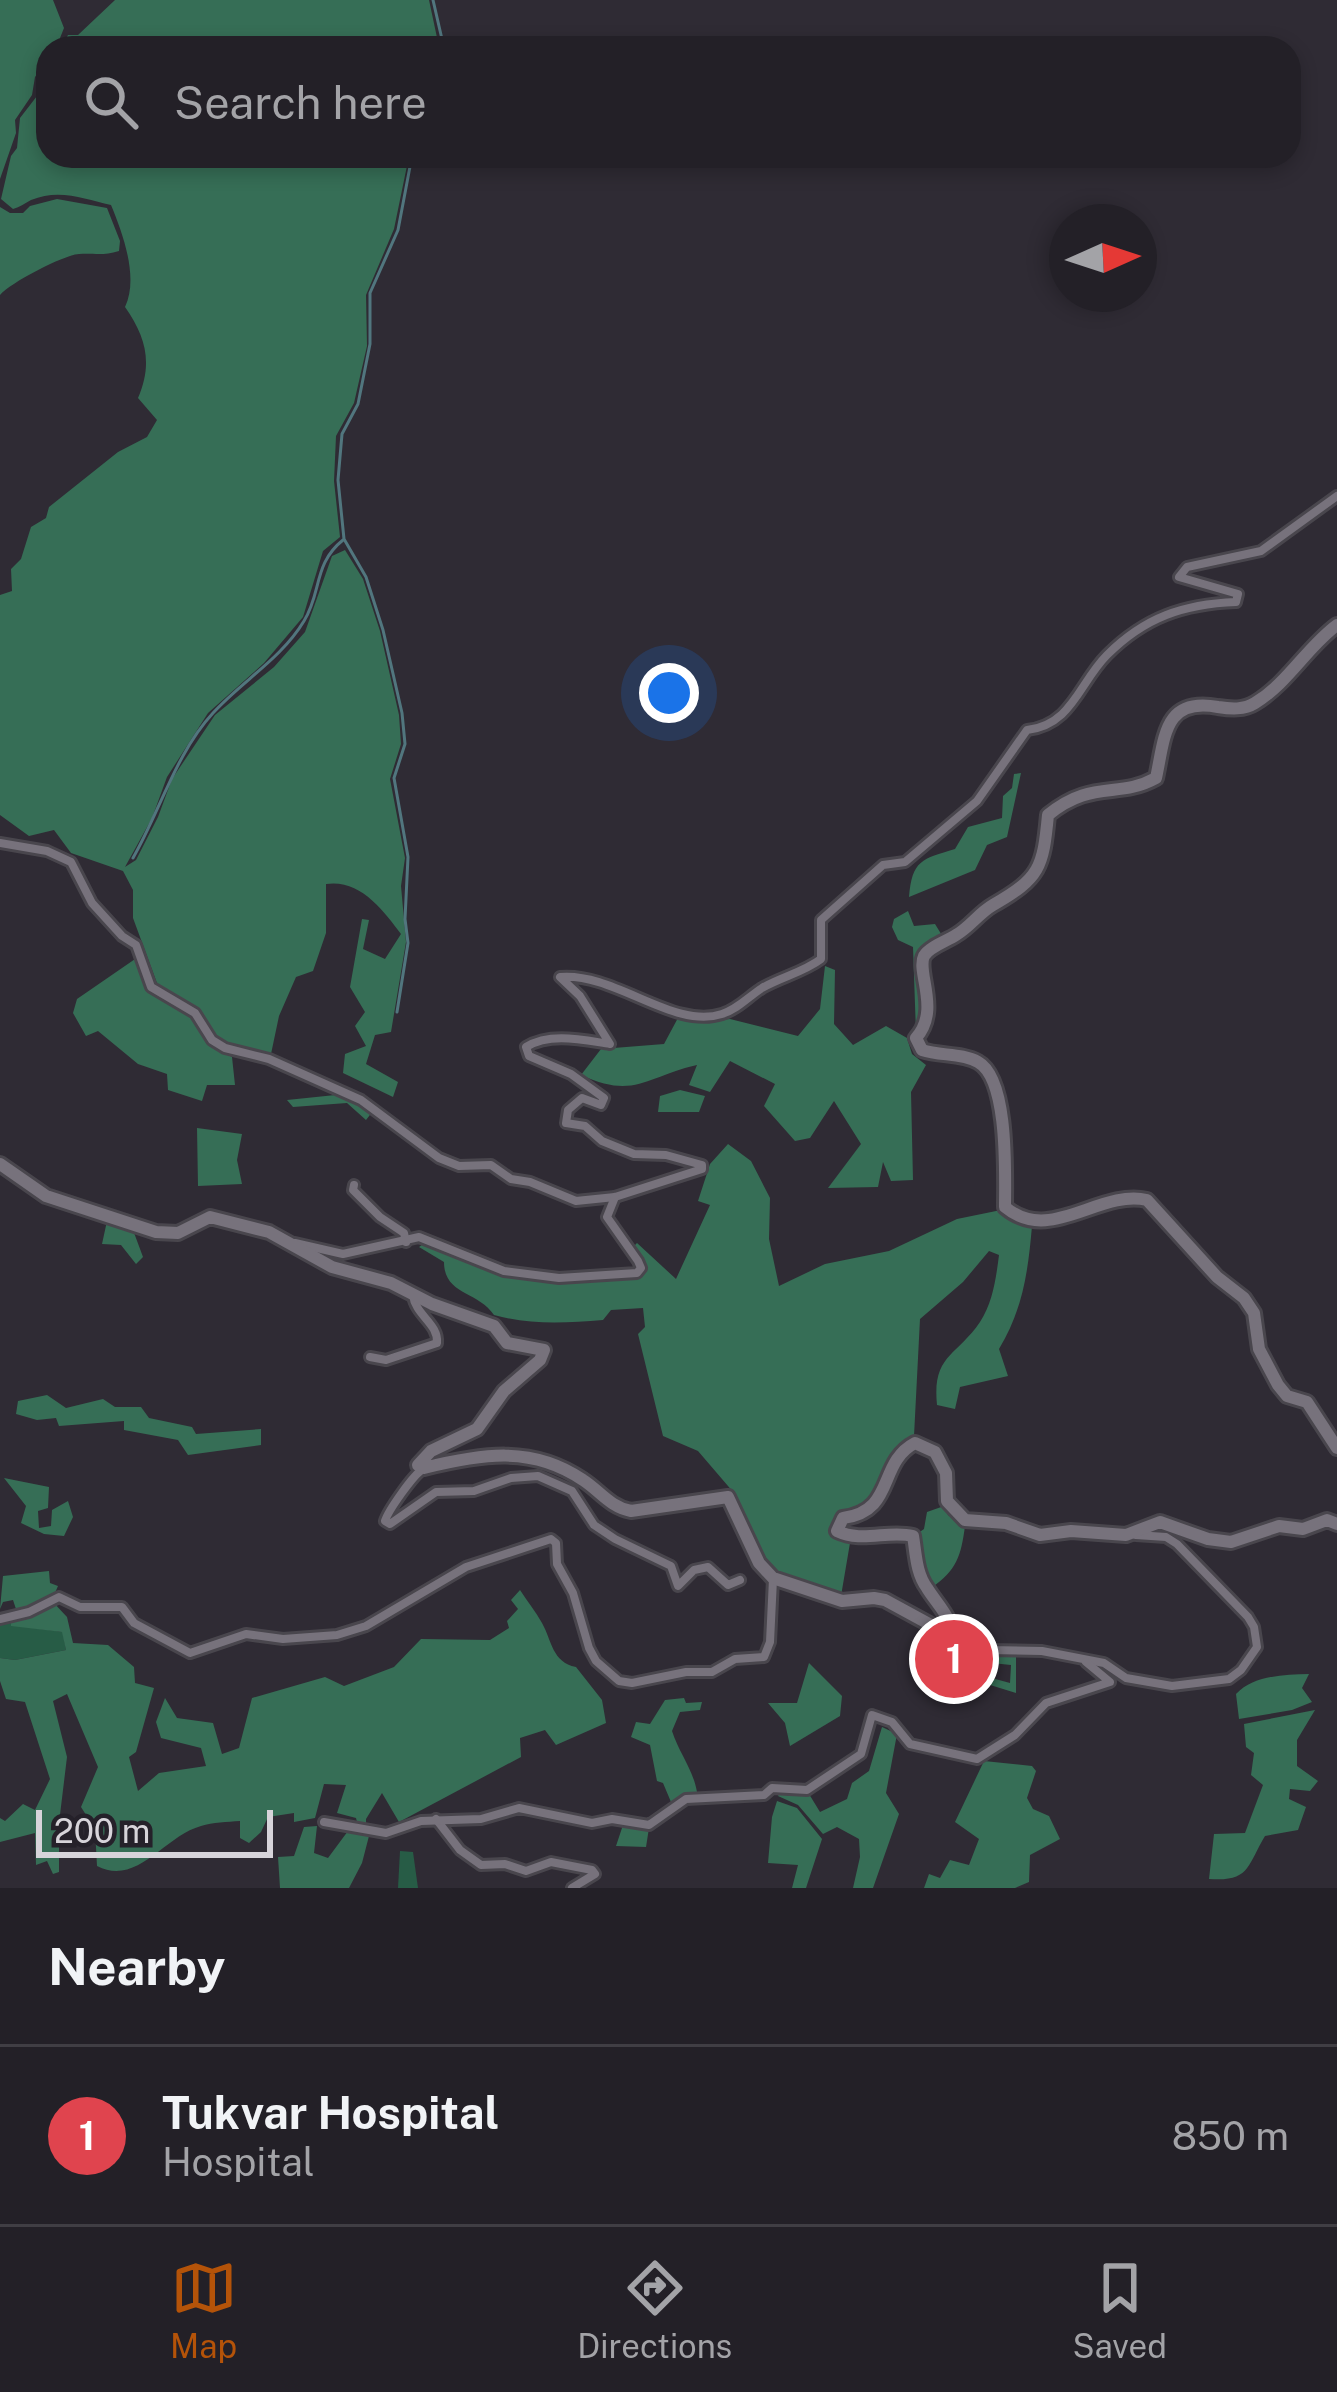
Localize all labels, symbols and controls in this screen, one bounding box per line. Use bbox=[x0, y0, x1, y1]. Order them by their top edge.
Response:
search box bbox=[36, 36, 1301, 168]
icon: search bbox=[78, 69, 144, 135]
text: Search here bbox=[174, 76, 427, 129]
north arrow bbox=[1049, 204, 1157, 312]
your location bbox=[639, 663, 699, 723]
pin: 1 bbox=[915, 1614, 993, 1704]
scale bar bbox=[36, 1804, 273, 1857]
text: 200 m bbox=[54, 1812, 150, 1850]
text: Nearby bbox=[48, 1937, 225, 1996]
text: Tukvar Hospital bbox=[162, 2086, 499, 2139]
text: 1 bbox=[79, 2113, 95, 2159]
text: 850 m bbox=[1172, 2113, 1289, 2159]
text: Hospital bbox=[162, 2139, 315, 2185]
tab: Map bbox=[170, 2255, 237, 2365]
tab: Directions bbox=[577, 2255, 732, 2365]
tab: Saved bbox=[1073, 2255, 1167, 2365]

